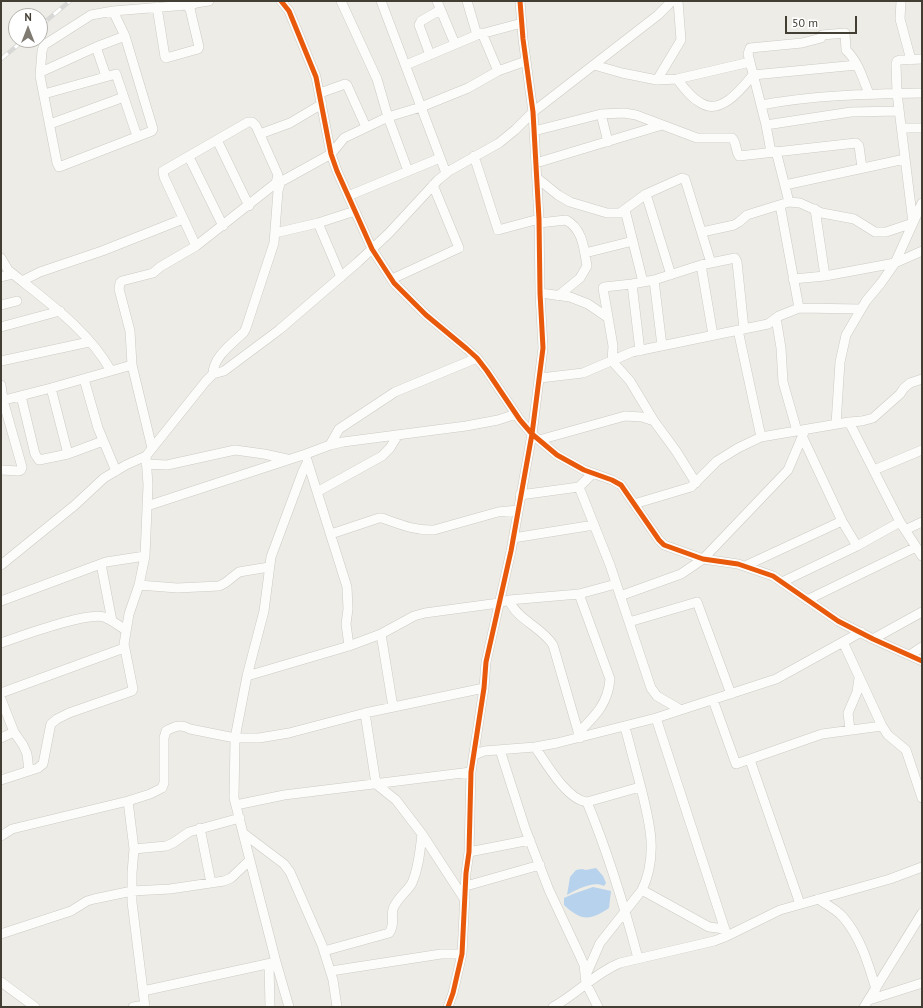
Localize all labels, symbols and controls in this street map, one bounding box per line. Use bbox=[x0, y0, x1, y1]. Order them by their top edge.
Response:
north arrow bbox=[8, 8, 48, 48]
scale bar bbox=[787, 8, 859, 34]
text: N bbox=[24, 10, 32, 24]
text: 50 m bbox=[792, 15, 818, 30]

